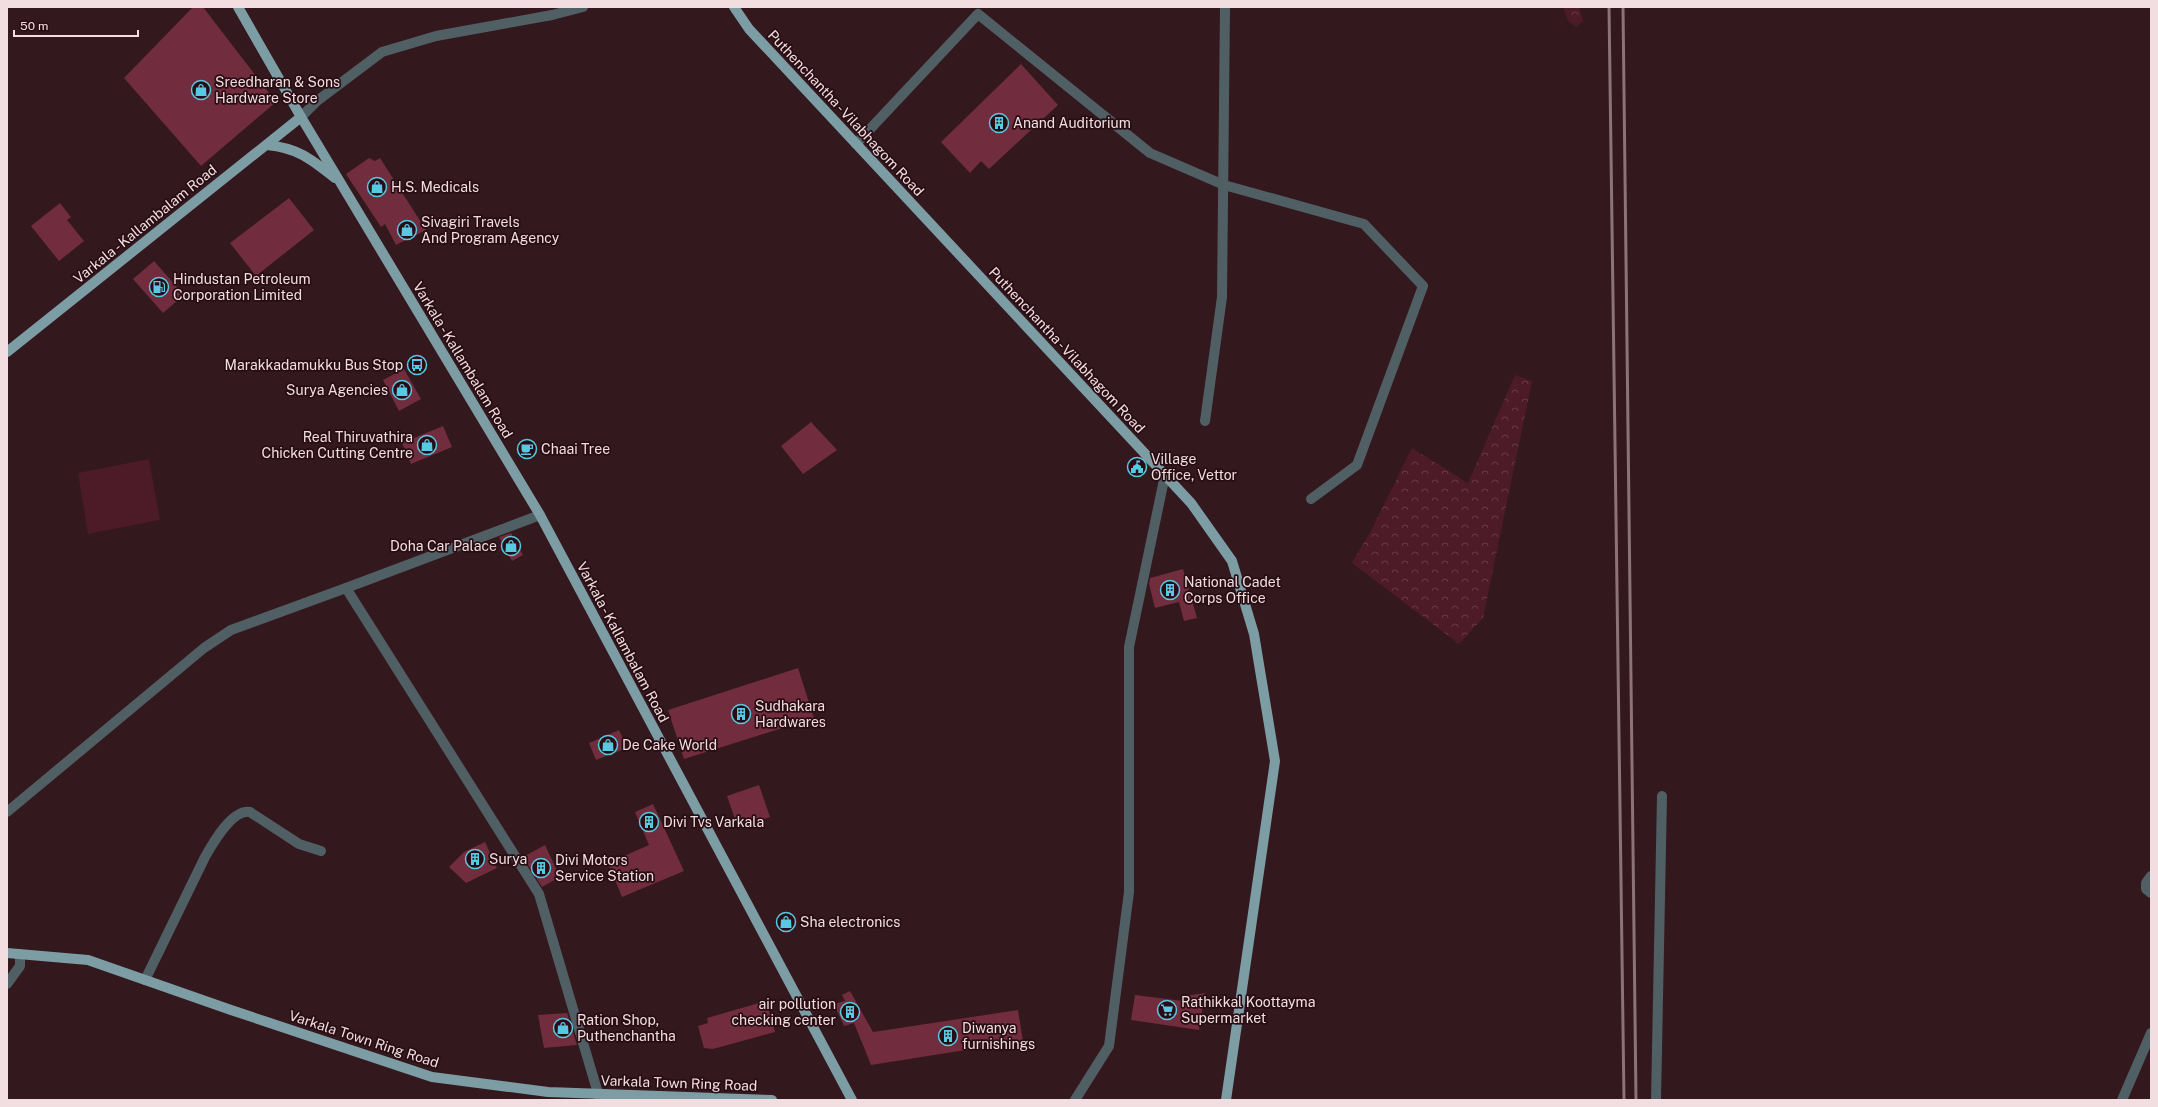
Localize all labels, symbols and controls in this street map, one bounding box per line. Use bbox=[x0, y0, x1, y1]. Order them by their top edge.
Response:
scale bar bbox=[14, 12, 138, 38]
text: 50 m bbox=[20, 19, 48, 33]
street label: Puthenchantha - Vilabhagom Road bbox=[765, 27, 927, 199]
place label: Sreedharan & Sons Hardware Store bbox=[215, 74, 340, 106]
shop icon: Sreedharan & Sons Hardware Store bbox=[190, 79, 212, 101]
building icon: Anand Auditorium bbox=[988, 112, 1010, 134]
place label: Anand Auditorium bbox=[1013, 115, 1131, 131]
street label: Varkala - Kallambalam Road bbox=[70, 161, 220, 287]
shop icon: H.S. Medicals bbox=[366, 176, 388, 198]
place label: H.S. Medicals bbox=[391, 179, 479, 195]
place label: Sivagiri Travels And Program Agency bbox=[421, 214, 560, 246]
shop icon: Sivagiri Travels And Program Agency bbox=[396, 219, 418, 241]
street label: Puthenchantha - Vilabhagom Road bbox=[986, 264, 1148, 436]
place label: Hindustan Petroleum Corporation Limited bbox=[173, 271, 311, 303]
fuel station icon: Hindustan Petroleum Corporation Limited bbox=[148, 276, 170, 298]
street label: Varkala - Kallambalam Road bbox=[410, 279, 516, 441]
bus stop icon: Marakkadamukku Bus Stop bbox=[406, 354, 428, 376]
place label: Marakkadamukku Bus Stop bbox=[225, 357, 403, 373]
shop icon: Surya Agencies bbox=[391, 379, 413, 401]
place label: Surya Agencies bbox=[286, 382, 388, 398]
place label: Real Thiruvathira Chicken Cutting Centre bbox=[262, 429, 413, 461]
shop icon: Real Thiruvathira Chicken Cutting Centre bbox=[416, 434, 438, 456]
cafe icon: Chaai Tree bbox=[516, 438, 538, 460]
place label: Chaai Tree bbox=[541, 441, 610, 457]
place label: Village Office, Vettor bbox=[1151, 451, 1237, 483]
public building icon: Village Office, Vettor bbox=[1126, 456, 1148, 478]
shop icon: Doha Car Palace bbox=[500, 535, 522, 557]
place label: Doha Car Palace bbox=[390, 538, 497, 554]
street label: Varkala - Kallambalam Road bbox=[574, 559, 672, 725]
place label: National Cadet Corps Office bbox=[1184, 574, 1281, 606]
building icon: National Cadet Corps Office bbox=[1159, 579, 1181, 601]
place label: Sudhakara Hardwares bbox=[755, 698, 826, 730]
building icon: Sudhakara Hardwares bbox=[730, 703, 752, 725]
shop icon: De Cake World bbox=[597, 734, 619, 756]
place label: De Cake World bbox=[622, 737, 717, 753]
building icon: Divi Tvs Varkala bbox=[638, 811, 660, 833]
place label: Divi Tvs Varkala bbox=[663, 814, 764, 830]
building icon: Surya bbox=[464, 848, 486, 870]
place label: Surya bbox=[489, 851, 527, 867]
place label: Divi Motors Service Station bbox=[555, 852, 654, 884]
building icon: Divi Motors Service Station bbox=[530, 857, 552, 879]
shop icon: Sha electronics bbox=[775, 911, 797, 933]
place label: Sha electronics bbox=[800, 914, 900, 930]
place label: Rathikkal Koottayma Supermarket bbox=[1181, 994, 1315, 1026]
place label: air pollution checking center bbox=[732, 996, 836, 1028]
supermarket icon: Rathikkal Koottayma Supermarket bbox=[1156, 999, 1178, 1021]
building icon: air pollution checking center bbox=[839, 1001, 861, 1023]
street label: Varkala Town Ring Road bbox=[287, 1007, 441, 1071]
place label: Ration Shop, Puthenchantha bbox=[577, 1012, 676, 1044]
shop icon: Ration Shop, Puthenchantha bbox=[552, 1017, 574, 1039]
place label: Diwanya furnishings bbox=[962, 1020, 1035, 1052]
building icon: Diwanya furnishings bbox=[937, 1025, 959, 1047]
street label: Varkala Town Ring Road bbox=[600, 1072, 758, 1094]

